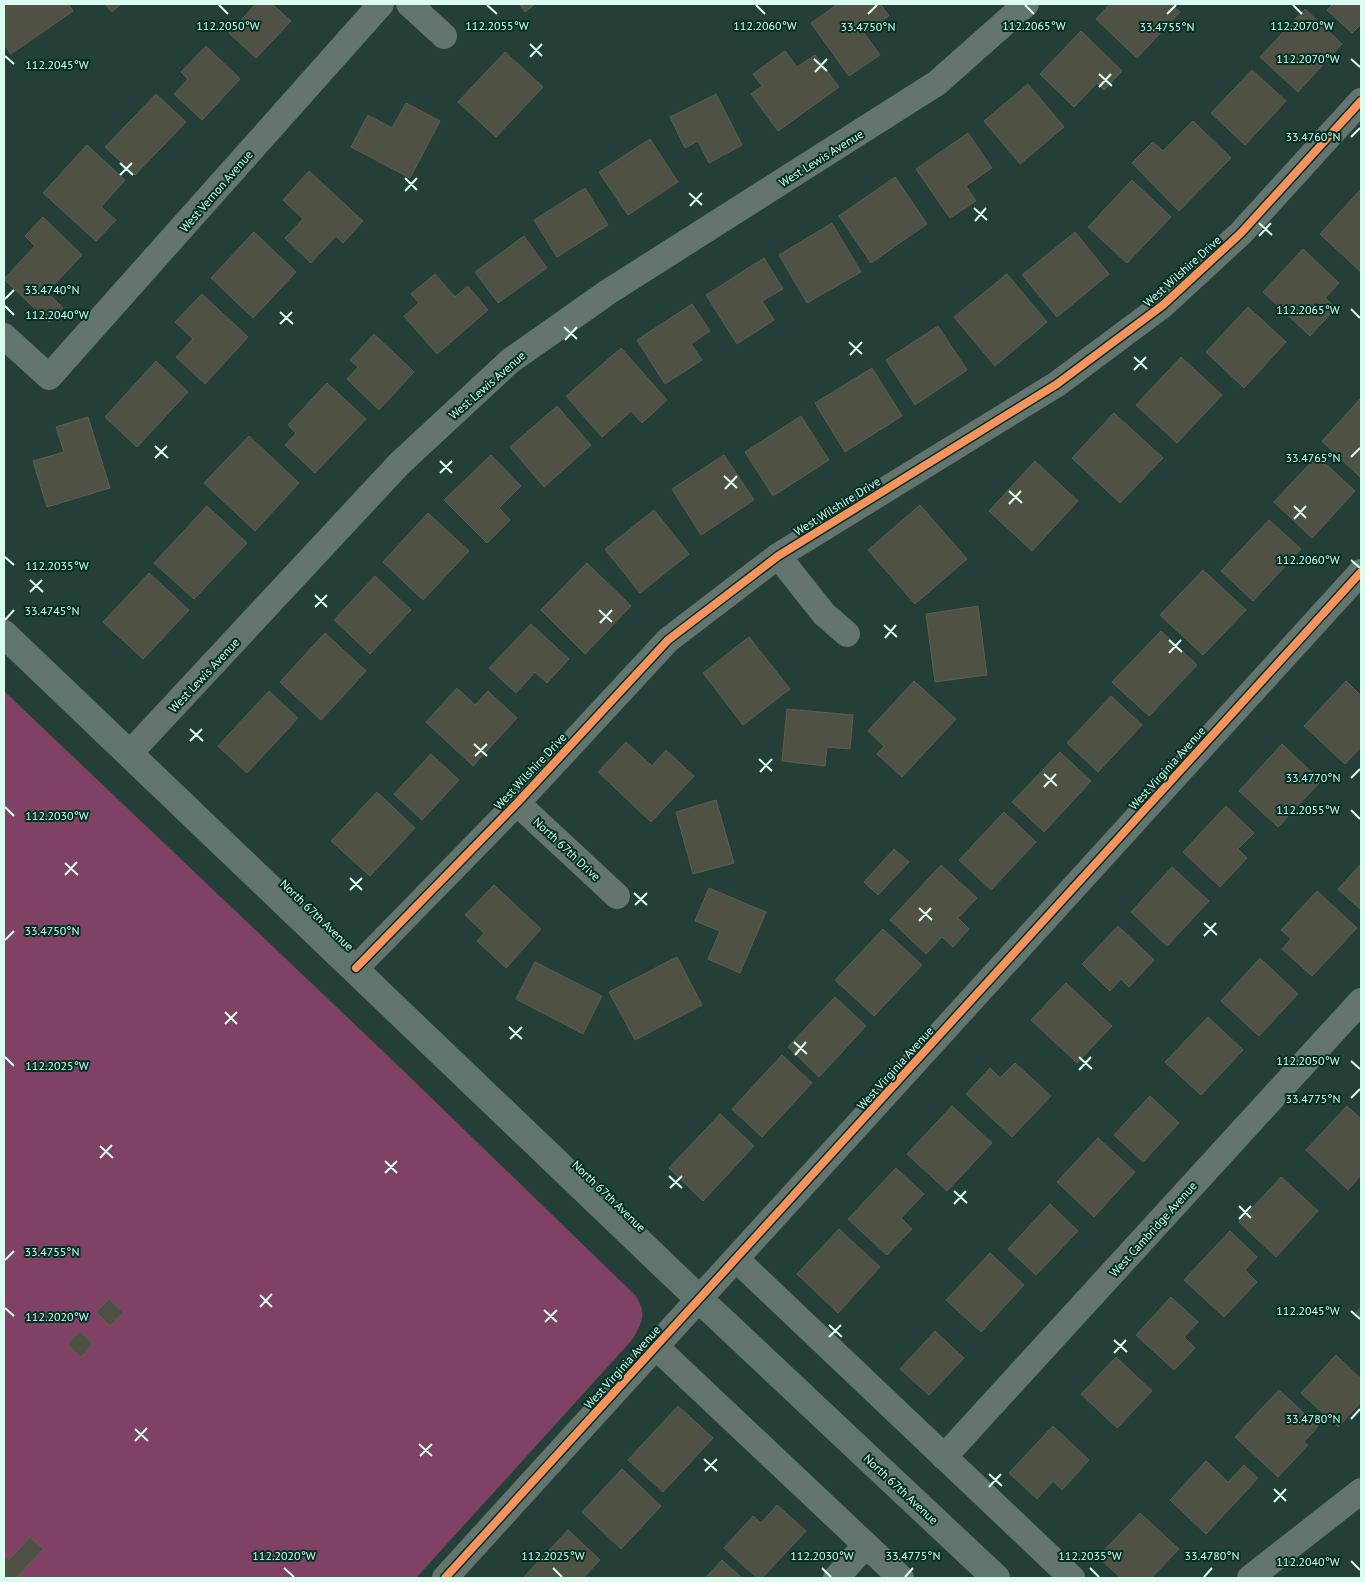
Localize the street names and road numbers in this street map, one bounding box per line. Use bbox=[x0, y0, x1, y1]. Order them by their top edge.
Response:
street label: West Lewis Avenue bbox=[776, 126, 866, 190]
street label: West Vernon Avenue bbox=[176, 147, 256, 235]
street label: West Wilshire Drive bbox=[1140, 232, 1224, 310]
street label: West Lewis Avenue bbox=[446, 348, 528, 422]
street label: West Wilshire Drive bbox=[791, 473, 883, 539]
street label: West Lewis Avenue bbox=[166, 635, 242, 715]
street label: West Virginia Avenue bbox=[1126, 723, 1208, 813]
street label: West Wilshire Drive bbox=[491, 730, 569, 812]
street label: North 67th Drive bbox=[530, 814, 604, 884]
street label: North 67th Avenue bbox=[277, 876, 357, 954]
street label: West Virginia Avenue bbox=[854, 1023, 936, 1113]
street label: North 67th Avenue bbox=[569, 1157, 649, 1235]
street label: West Cambridge Avenue bbox=[1106, 1178, 1200, 1280]
street label: West Virginia Avenue bbox=[581, 1322, 663, 1412]
street label: North 67th Avenue bbox=[861, 1451, 941, 1527]

